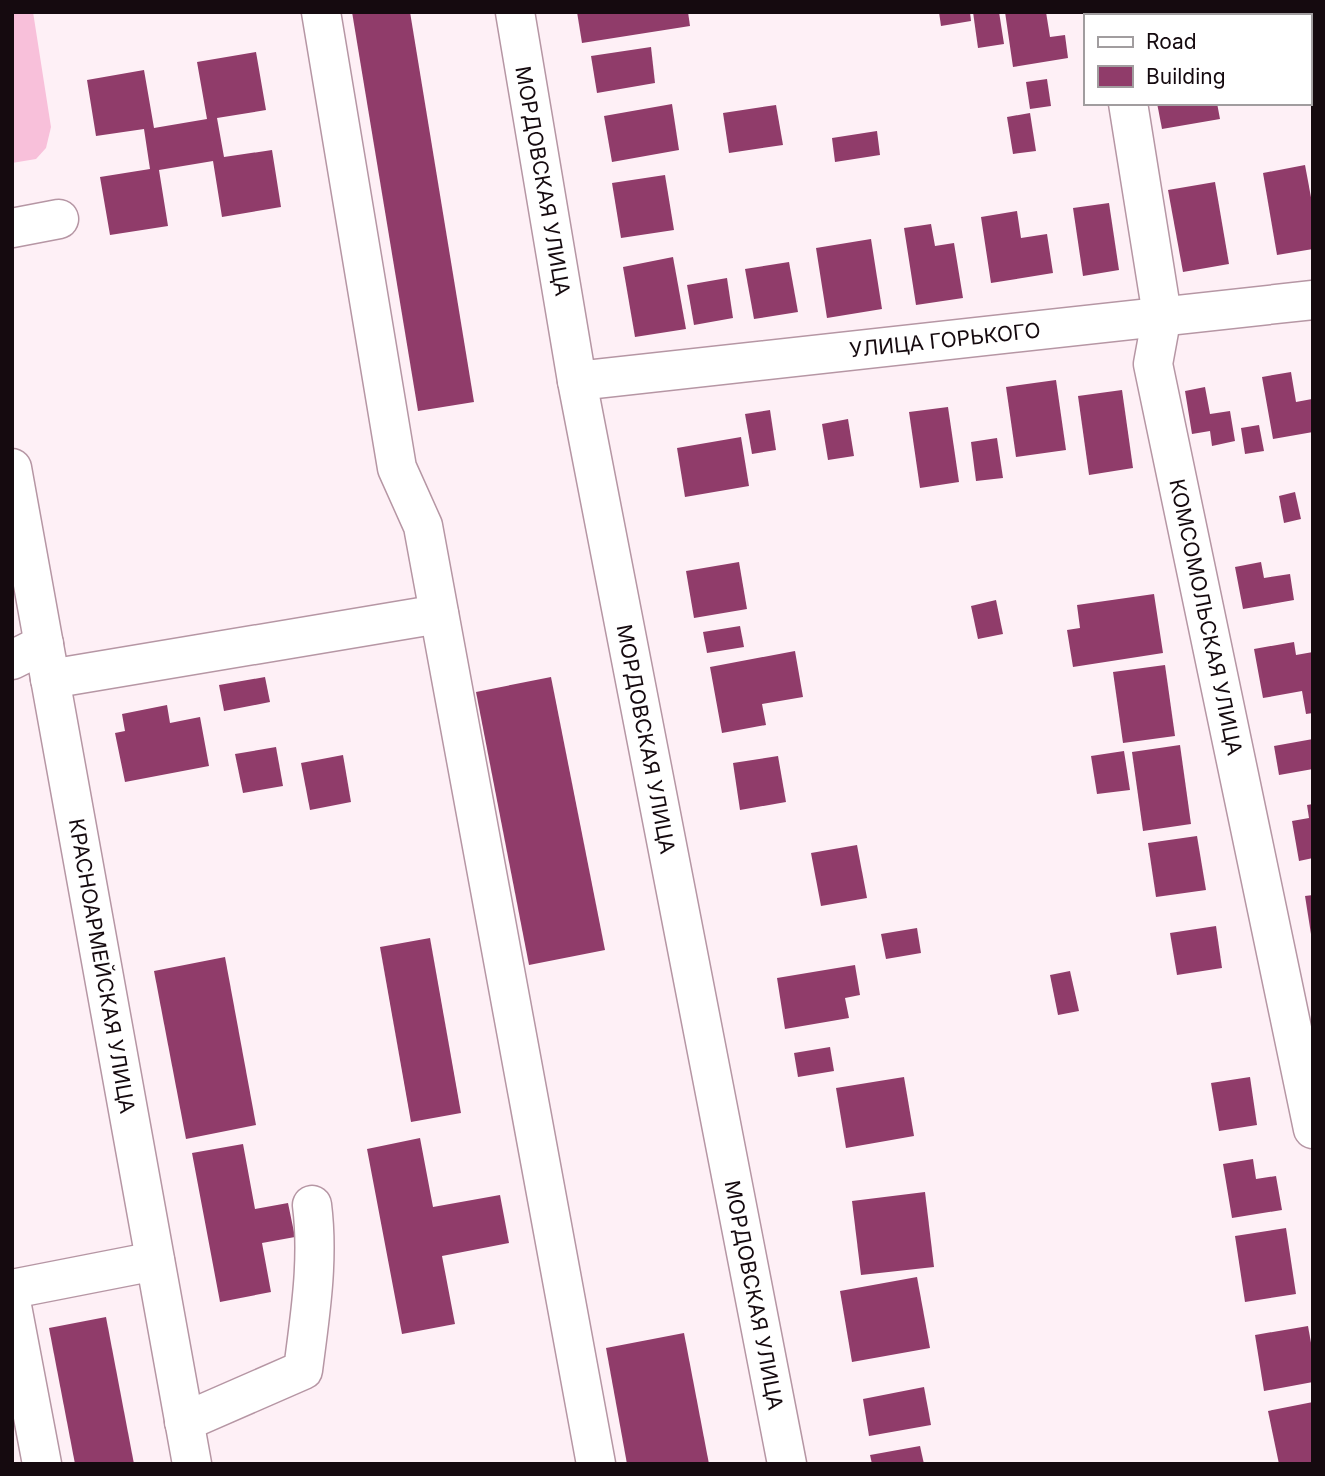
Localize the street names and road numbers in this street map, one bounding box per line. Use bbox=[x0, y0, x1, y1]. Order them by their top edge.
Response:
street label: МОРДОВСКАЯ УЛИЦА bbox=[510, 64, 576, 298]
street label: УЛИЦА ГОРЬКОГО bbox=[848, 318, 1042, 362]
street label: КОМСОМОЛЬСКАЯ УЛИЦА bbox=[1164, 477, 1248, 757]
street label: МОРДОВСКАЯ УЛИЦА bbox=[611, 622, 681, 856]
street label: КРАСНОАРМЕЙСКАЯ УЛИЦА bbox=[64, 816, 141, 1115]
street label: МОРДОВСКАЯ УЛИЦА bbox=[719, 1178, 789, 1412]

